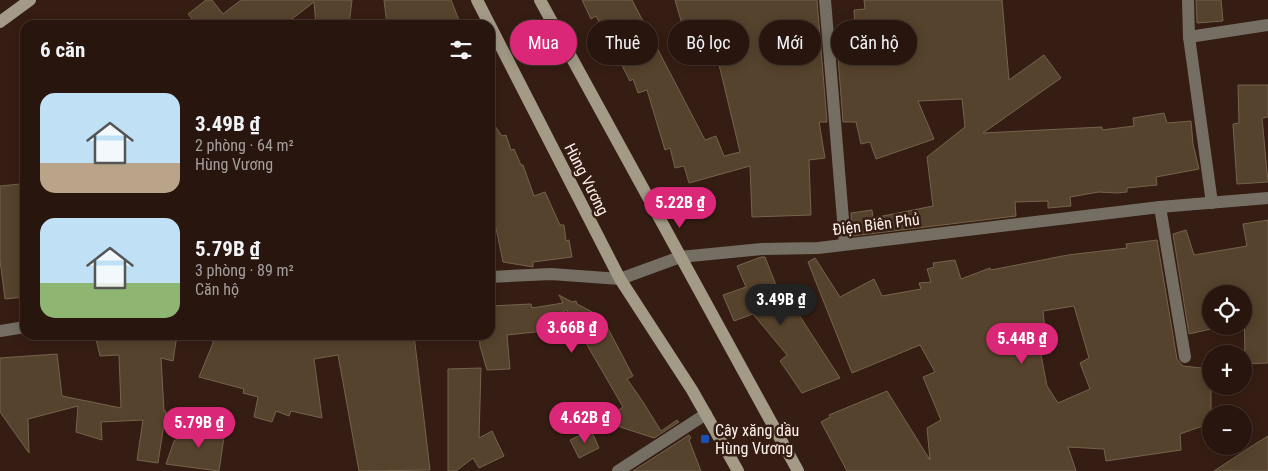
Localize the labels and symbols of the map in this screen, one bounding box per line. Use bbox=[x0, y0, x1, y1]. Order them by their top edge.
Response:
street label: Hùng Vương bbox=[560, 140, 613, 218]
pin: 5.22B ₫ bbox=[634, 186, 726, 229]
street label: Điện Biên Phủ bbox=[831, 210, 921, 239]
pin: 3.49B ₫ bbox=[735, 284, 827, 326]
pin: 3.66B ₫ bbox=[526, 312, 618, 354]
pin: 5.44B ₫ bbox=[976, 322, 1068, 365]
pin: 4.62B ₫ bbox=[539, 402, 631, 444]
pin: 5.79B ₫ bbox=[153, 406, 245, 449]
place label: Cây xăng dầu Hùng Vương bbox=[715, 421, 799, 458]
marker: Cây xăng dầu Hùng Vương bbox=[699, 433, 711, 445]

